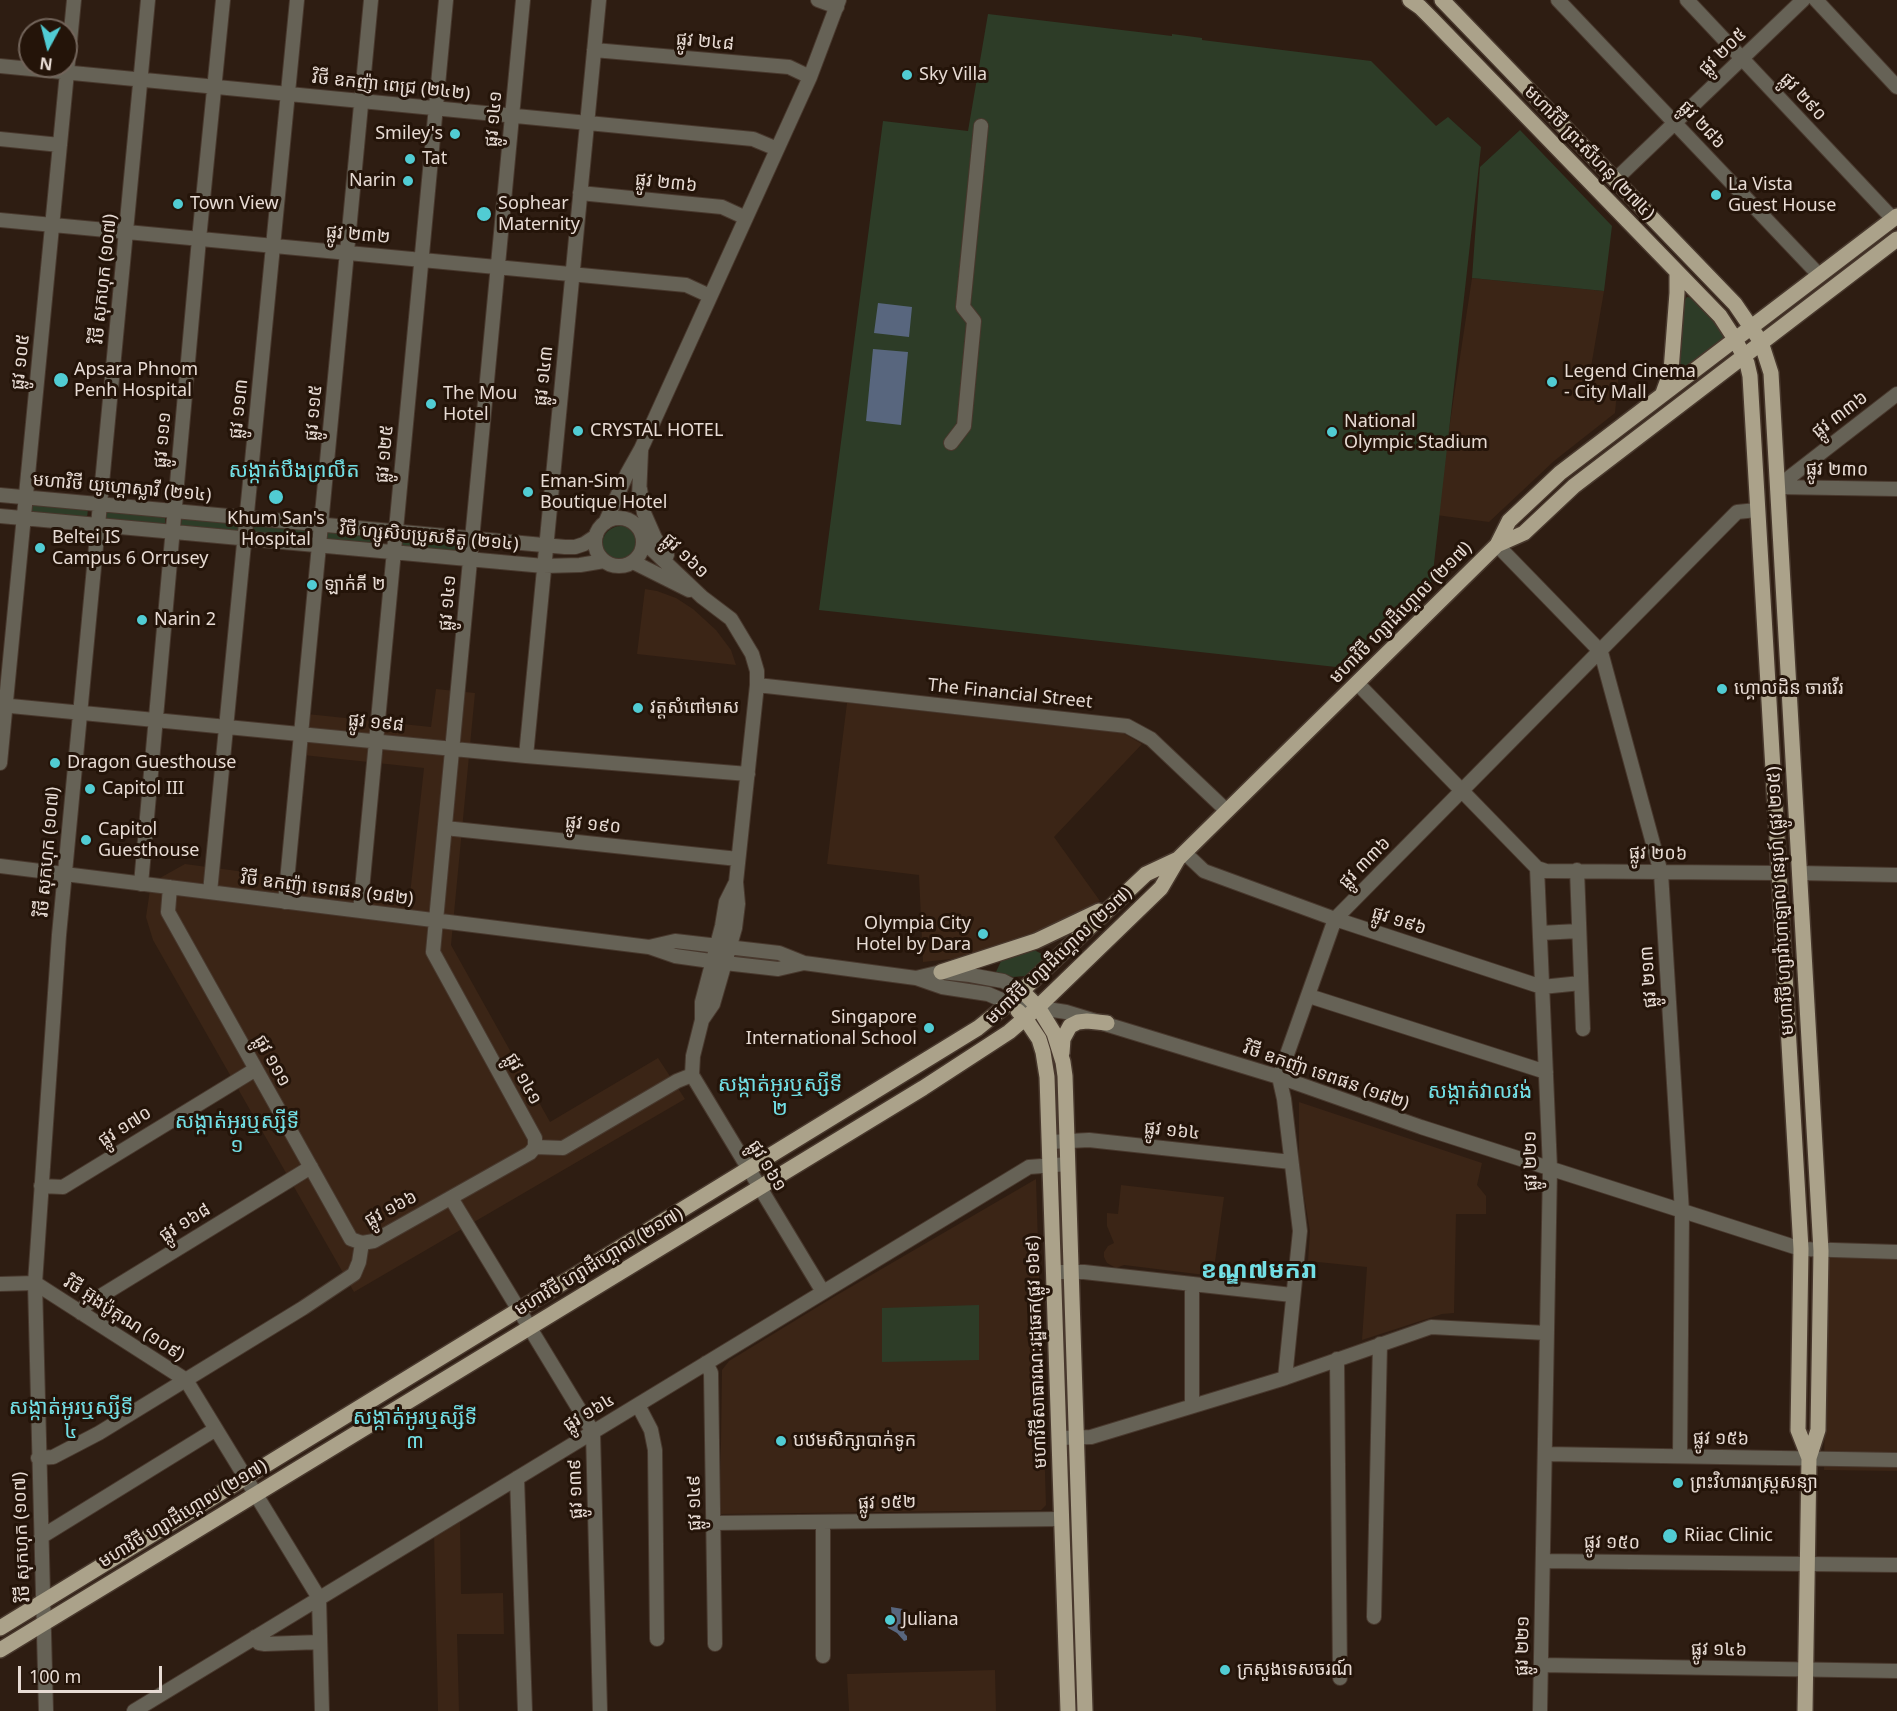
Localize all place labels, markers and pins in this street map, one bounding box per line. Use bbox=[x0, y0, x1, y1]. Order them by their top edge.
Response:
place label: Sky Villa bbox=[919, 64, 987, 86]
marker: Sky Villa bbox=[900, 68, 914, 82]
place label: Smiley's bbox=[375, 123, 443, 145]
marker: Smiley's bbox=[448, 127, 462, 141]
place label: Tat bbox=[422, 148, 447, 170]
marker: Tat bbox=[403, 152, 417, 166]
place label: Narin bbox=[349, 170, 396, 192]
marker: Narin bbox=[401, 174, 415, 188]
place label: La Vista Guest House bbox=[1728, 174, 1836, 216]
marker: La Vista Guest House bbox=[1709, 188, 1723, 202]
place label: Town View bbox=[190, 193, 279, 215]
place label: Sophear Maternity bbox=[498, 193, 580, 236]
marker: Town View bbox=[171, 197, 185, 211]
marker: Sophear Maternity bbox=[475, 205, 493, 223]
place label: Apsara Phnom Penh Hospital bbox=[74, 359, 198, 401]
place label: Legend Cinema - City Mall bbox=[1564, 361, 1696, 404]
marker: Apsara Phnom Penh Hospital bbox=[52, 371, 70, 389]
marker: Legend Cinema - City Mall bbox=[1545, 375, 1559, 389]
place label: The Mou Hotel bbox=[443, 383, 517, 426]
marker: The Mou Hotel bbox=[424, 397, 438, 411]
place label: National Olympic Stadium bbox=[1344, 411, 1488, 454]
place label: CRYSTAL HOTEL bbox=[590, 420, 723, 442]
marker: CRYSTAL HOTEL bbox=[571, 424, 585, 438]
marker: National Olympic Stadium bbox=[1325, 425, 1339, 439]
place label: Eman-Sim Boutique Hotel bbox=[540, 471, 667, 514]
marker: Eman-Sim Boutique Hotel bbox=[521, 485, 535, 499]
marker: Khum San's Hospital bbox=[267, 488, 285, 506]
place label: Khum San's Hospital bbox=[227, 508, 325, 550]
place label: Beltei IS Campus 6 Orrusey bbox=[52, 527, 208, 570]
marker: Beltei IS Campus 6 Orrusey bbox=[33, 541, 47, 555]
place label: ឡាក់គី ២ bbox=[324, 574, 386, 596]
marker: ឡាក់គី ២ bbox=[305, 578, 319, 592]
place label: Narin 2 bbox=[154, 609, 216, 631]
marker: Narin 2 bbox=[135, 613, 149, 627]
place label: ហ្គោលដិន ចារវើរ bbox=[1734, 678, 1843, 700]
marker: ហ្គោលដិន ចារវើរ bbox=[1715, 682, 1729, 696]
place label: វត្តសំពៅមាស bbox=[650, 697, 739, 719]
marker: វត្តសំពៅមាស bbox=[631, 701, 645, 715]
place label: Dragon Guesthouse bbox=[67, 752, 236, 774]
marker: Dragon Guesthouse bbox=[48, 756, 62, 770]
place label: Capitol III bbox=[102, 778, 184, 800]
marker: Capitol III bbox=[83, 782, 97, 796]
place label: Capitol Guesthouse bbox=[98, 819, 199, 862]
marker: Capitol Guesthouse bbox=[79, 833, 93, 847]
place label: Olympia City Hotel by Dara bbox=[856, 913, 971, 956]
marker: Olympia City Hotel by Dara bbox=[976, 927, 990, 941]
place label: Singapore International School bbox=[746, 1007, 917, 1050]
marker: Singapore International School bbox=[922, 1021, 936, 1035]
place label: បឋមសិក្សាបាក់ទូក bbox=[793, 1430, 916, 1452]
marker: បឋមសិក្សាបាក់ទូក bbox=[774, 1434, 788, 1448]
place label: ព្រះវិហាររាស្ត្រសន្យា bbox=[1690, 1472, 1818, 1494]
marker: ព្រះវិហាររាស្ត្រសន្យា bbox=[1671, 1476, 1685, 1490]
place label: Riiac Clinic bbox=[1684, 1525, 1773, 1547]
marker: Riiac Clinic bbox=[1661, 1527, 1679, 1545]
place label: Juliana bbox=[902, 1609, 959, 1631]
marker: Juliana bbox=[883, 1613, 897, 1627]
place label: ក្រសួងទេសចរណ៍ bbox=[1237, 1659, 1353, 1681]
marker: ក្រសួងទេសចរណ៍ bbox=[1218, 1663, 1232, 1677]

